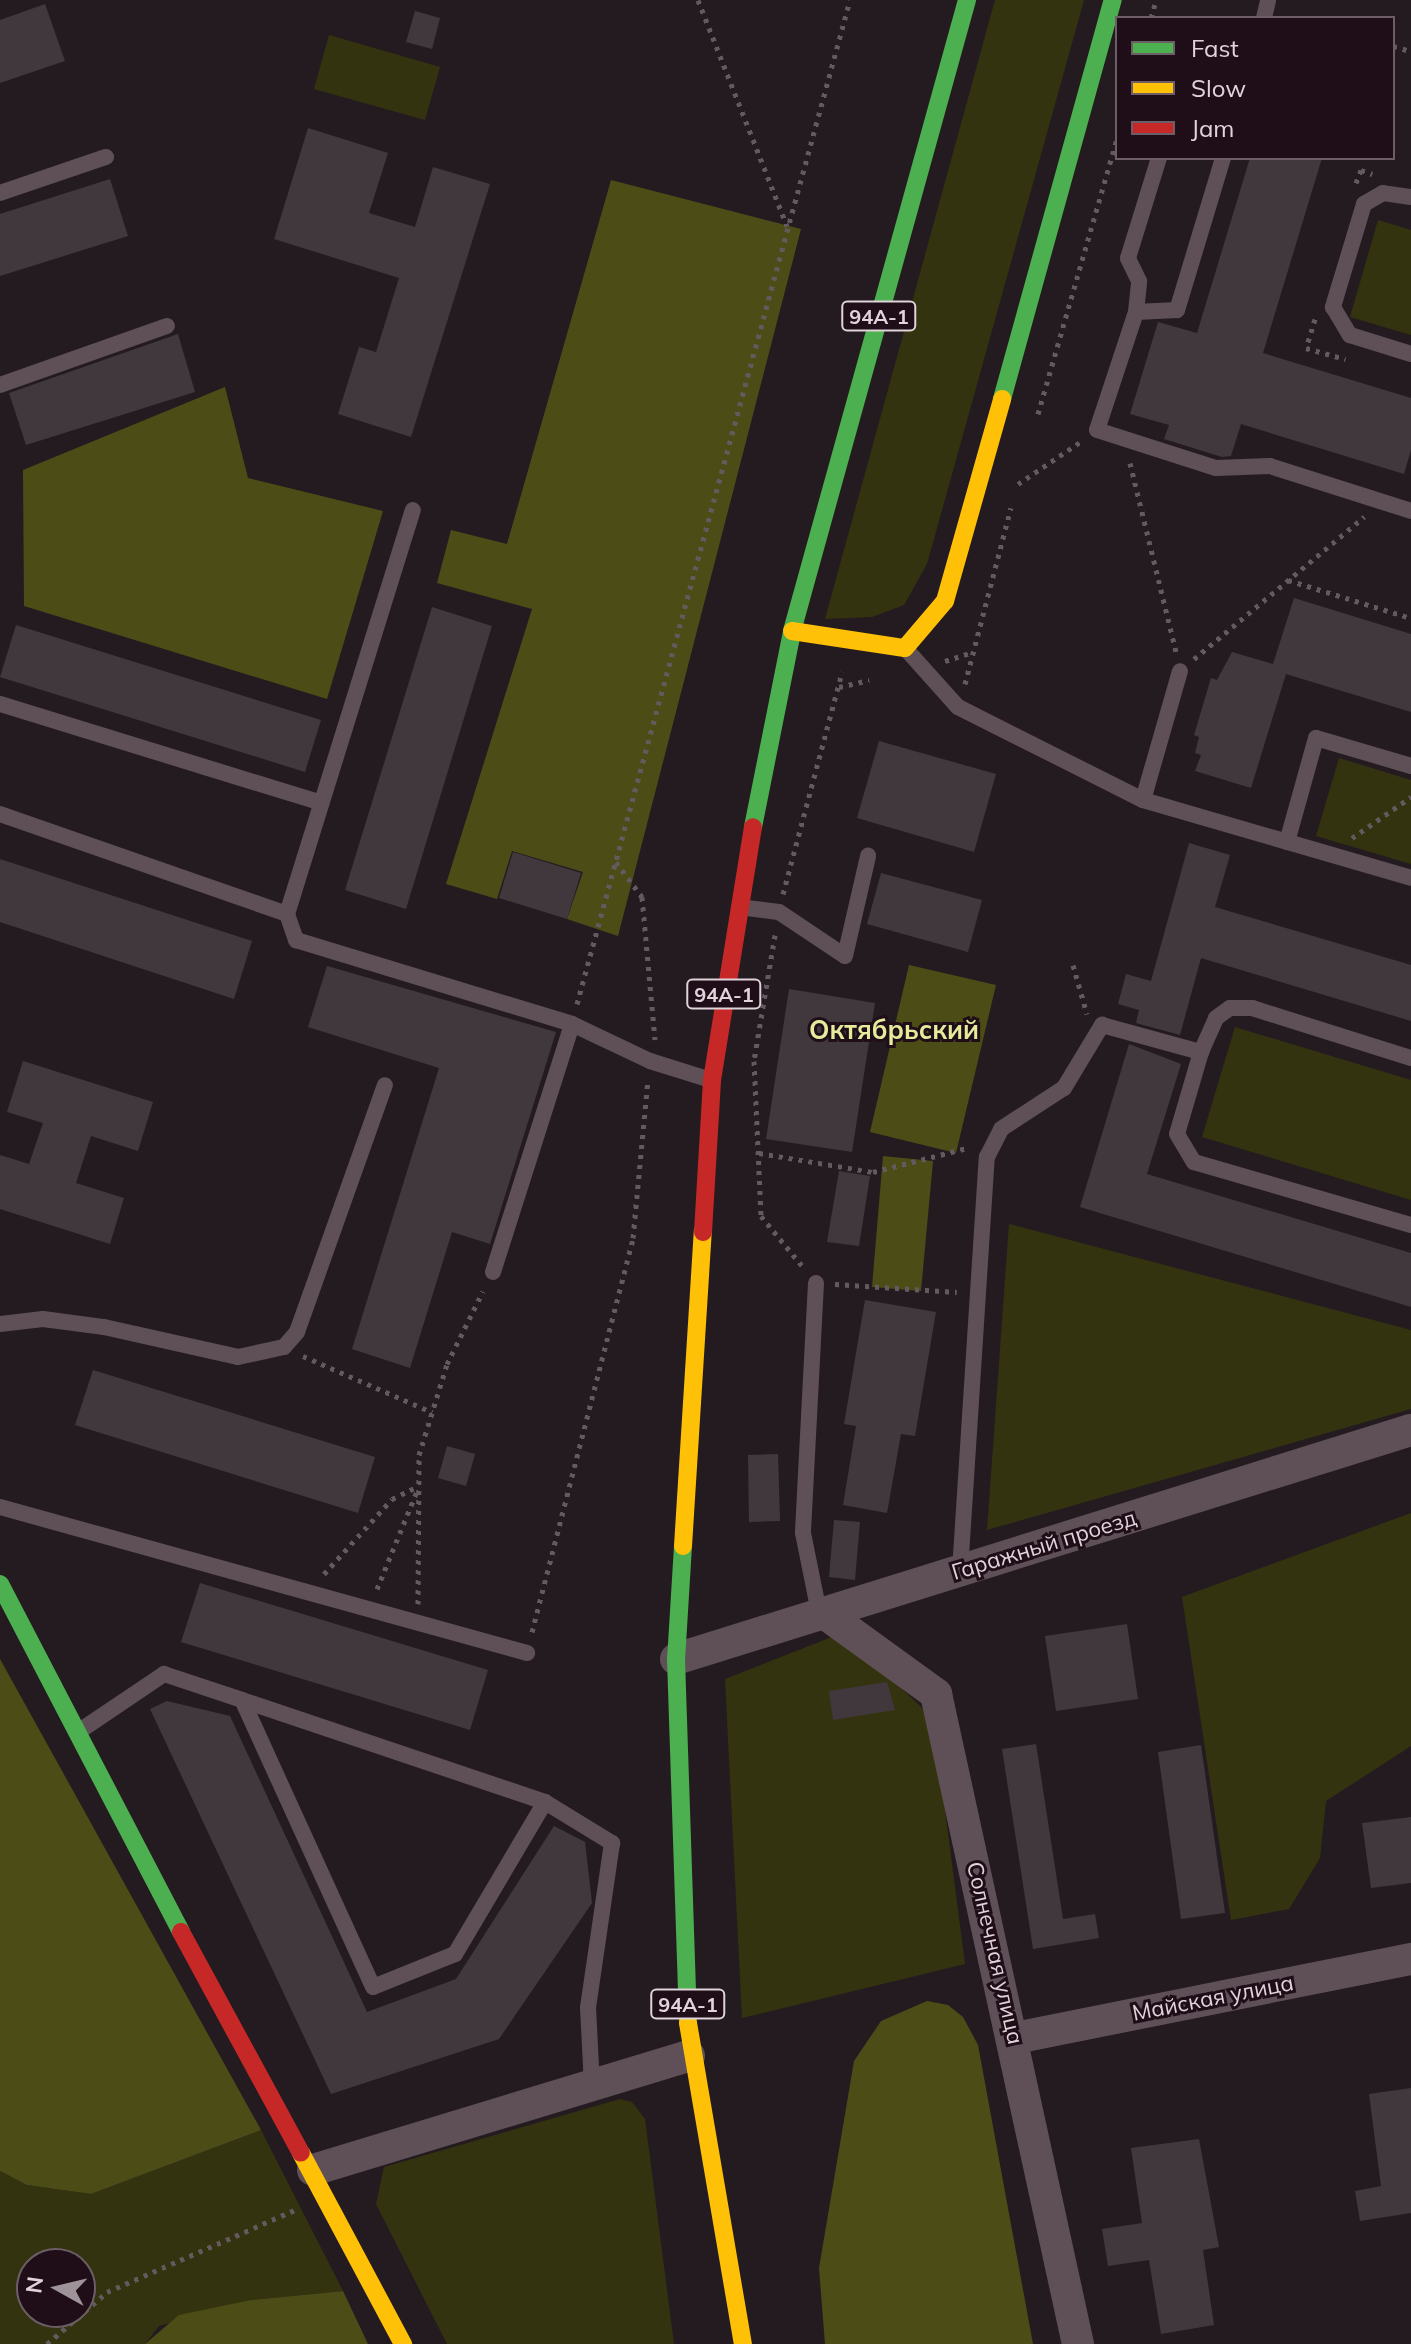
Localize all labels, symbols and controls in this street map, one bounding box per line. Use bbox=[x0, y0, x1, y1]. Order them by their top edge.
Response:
legend bbox=[1115, 16, 1395, 160]
text: Fast bbox=[1191, 33, 1239, 63]
text: Slow bbox=[1191, 73, 1246, 103]
text: Jam bbox=[1191, 113, 1234, 143]
road number: 94А-1 bbox=[841, 300, 917, 332]
road number: 94А-1 bbox=[686, 978, 762, 1010]
district label: Октябрьский bbox=[809, 1014, 979, 1046]
street label: Гаражный проезд bbox=[948, 1504, 1140, 1586]
street label: Солнечная улица bbox=[961, 1859, 1029, 2047]
street label: Майская улица bbox=[1130, 1969, 1296, 2027]
road number: 94А-1 bbox=[650, 1988, 726, 2020]
north arrow bbox=[16, 2248, 96, 2328]
text: N bbox=[19, 2275, 49, 2295]

